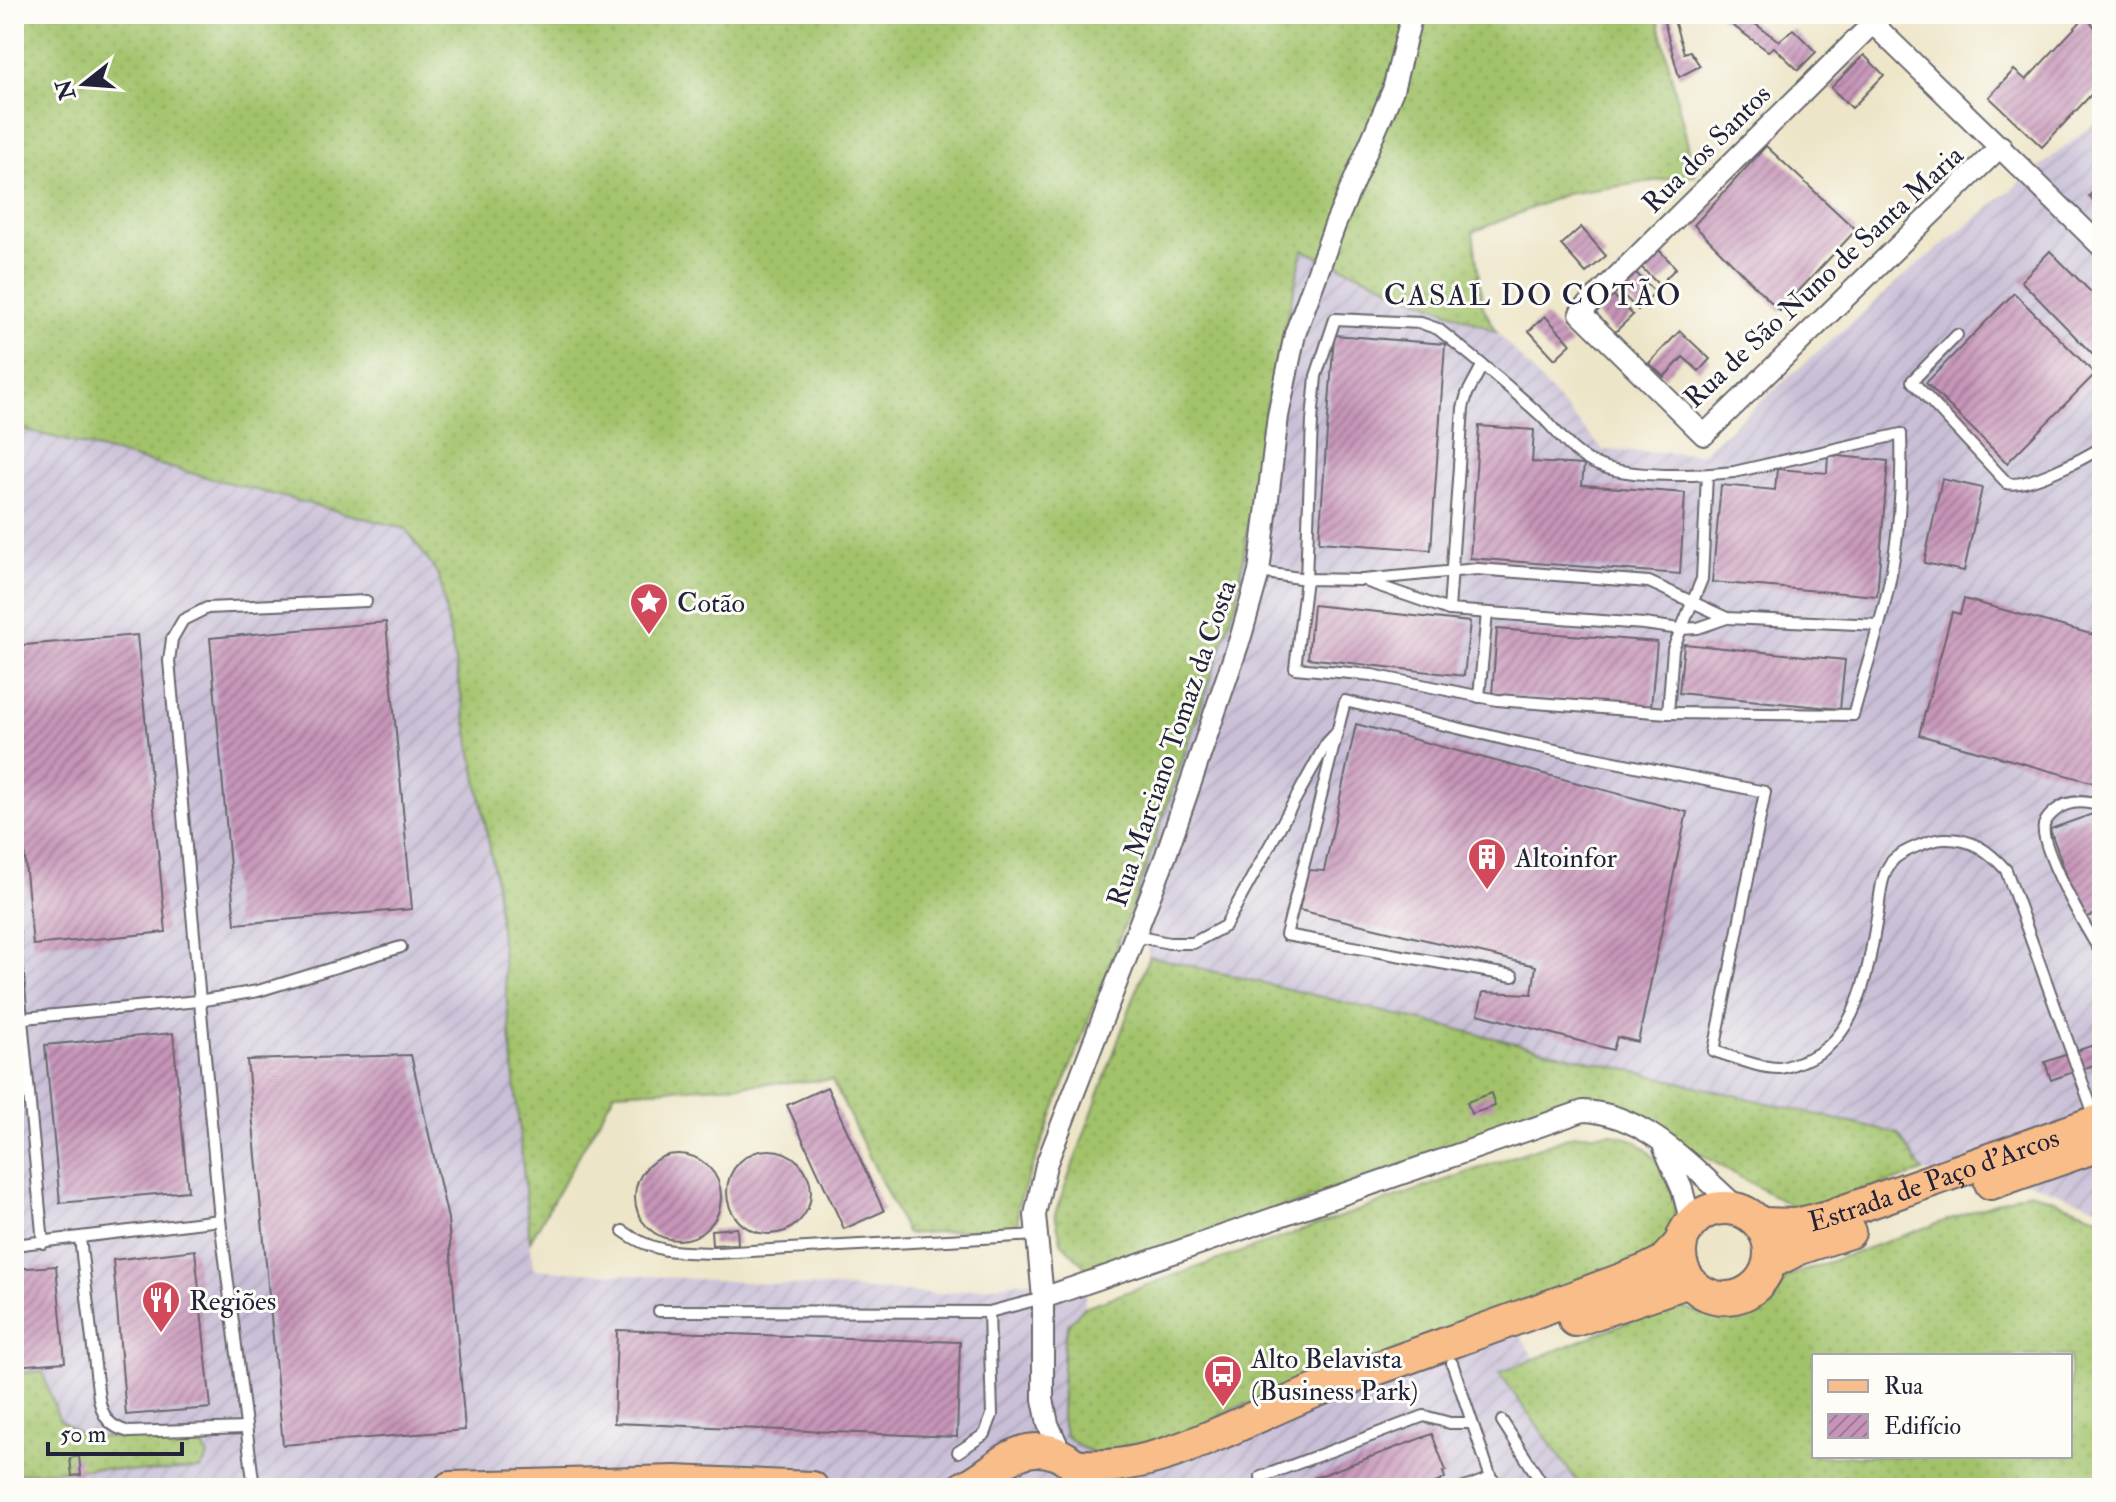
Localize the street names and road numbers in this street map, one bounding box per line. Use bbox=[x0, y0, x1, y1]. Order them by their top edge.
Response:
street label: Rua dos Santos bbox=[1635, 77, 1779, 221]
street label: Rua de São Nuno de Santa Maria bbox=[1677, 138, 1971, 416]
street label: Rua Marciano Tomaz da Costa bbox=[1100, 575, 1245, 911]
street label: Estrada de Paço d'Arcos bbox=[1805, 1121, 2064, 1240]

